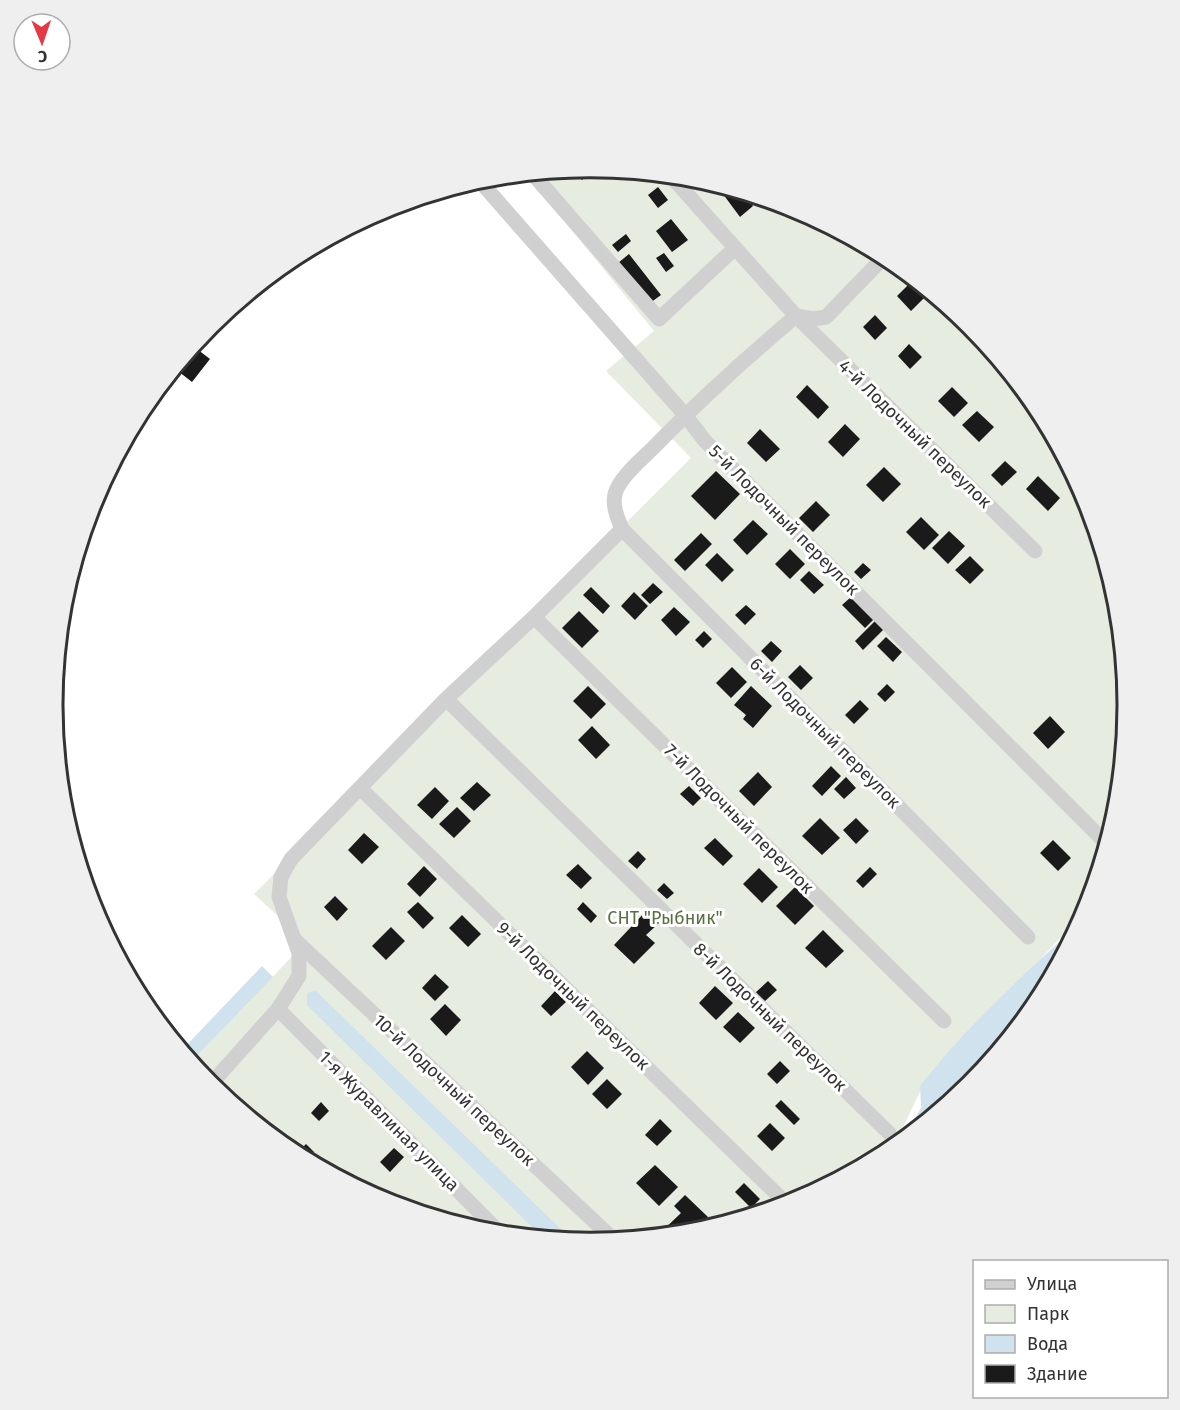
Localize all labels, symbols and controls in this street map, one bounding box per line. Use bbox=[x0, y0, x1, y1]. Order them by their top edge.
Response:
north arrow bbox=[12, 12, 72, 72]
text: С bbox=[37, 47, 47, 66]
street label: 4-й Лодочный переулок bbox=[834, 355, 997, 513]
street label: 5-й Лодочный переулок bbox=[704, 440, 864, 600]
street label: 6-й Лодочный переулок bbox=[745, 653, 905, 813]
street label: 7-й Лодочный переулок bbox=[660, 740, 819, 899]
park label: СНТ "Рыбник" bbox=[607, 907, 723, 929]
street label: 9-й Лодочный переулок bbox=[492, 917, 655, 1075]
street label: 8-й Лодочный переулок bbox=[689, 938, 852, 1096]
street label: 10-й Лодочный переулок bbox=[369, 1009, 540, 1171]
street label: 1-я Журавлиная улица bbox=[314, 1046, 464, 1196]
legend bbox=[973, 1260, 1168, 1398]
text: Улица bbox=[1027, 1273, 1077, 1295]
text: Парк bbox=[1027, 1303, 1070, 1325]
text: Вода bbox=[1027, 1333, 1068, 1355]
text: Здание bbox=[1027, 1363, 1088, 1385]

